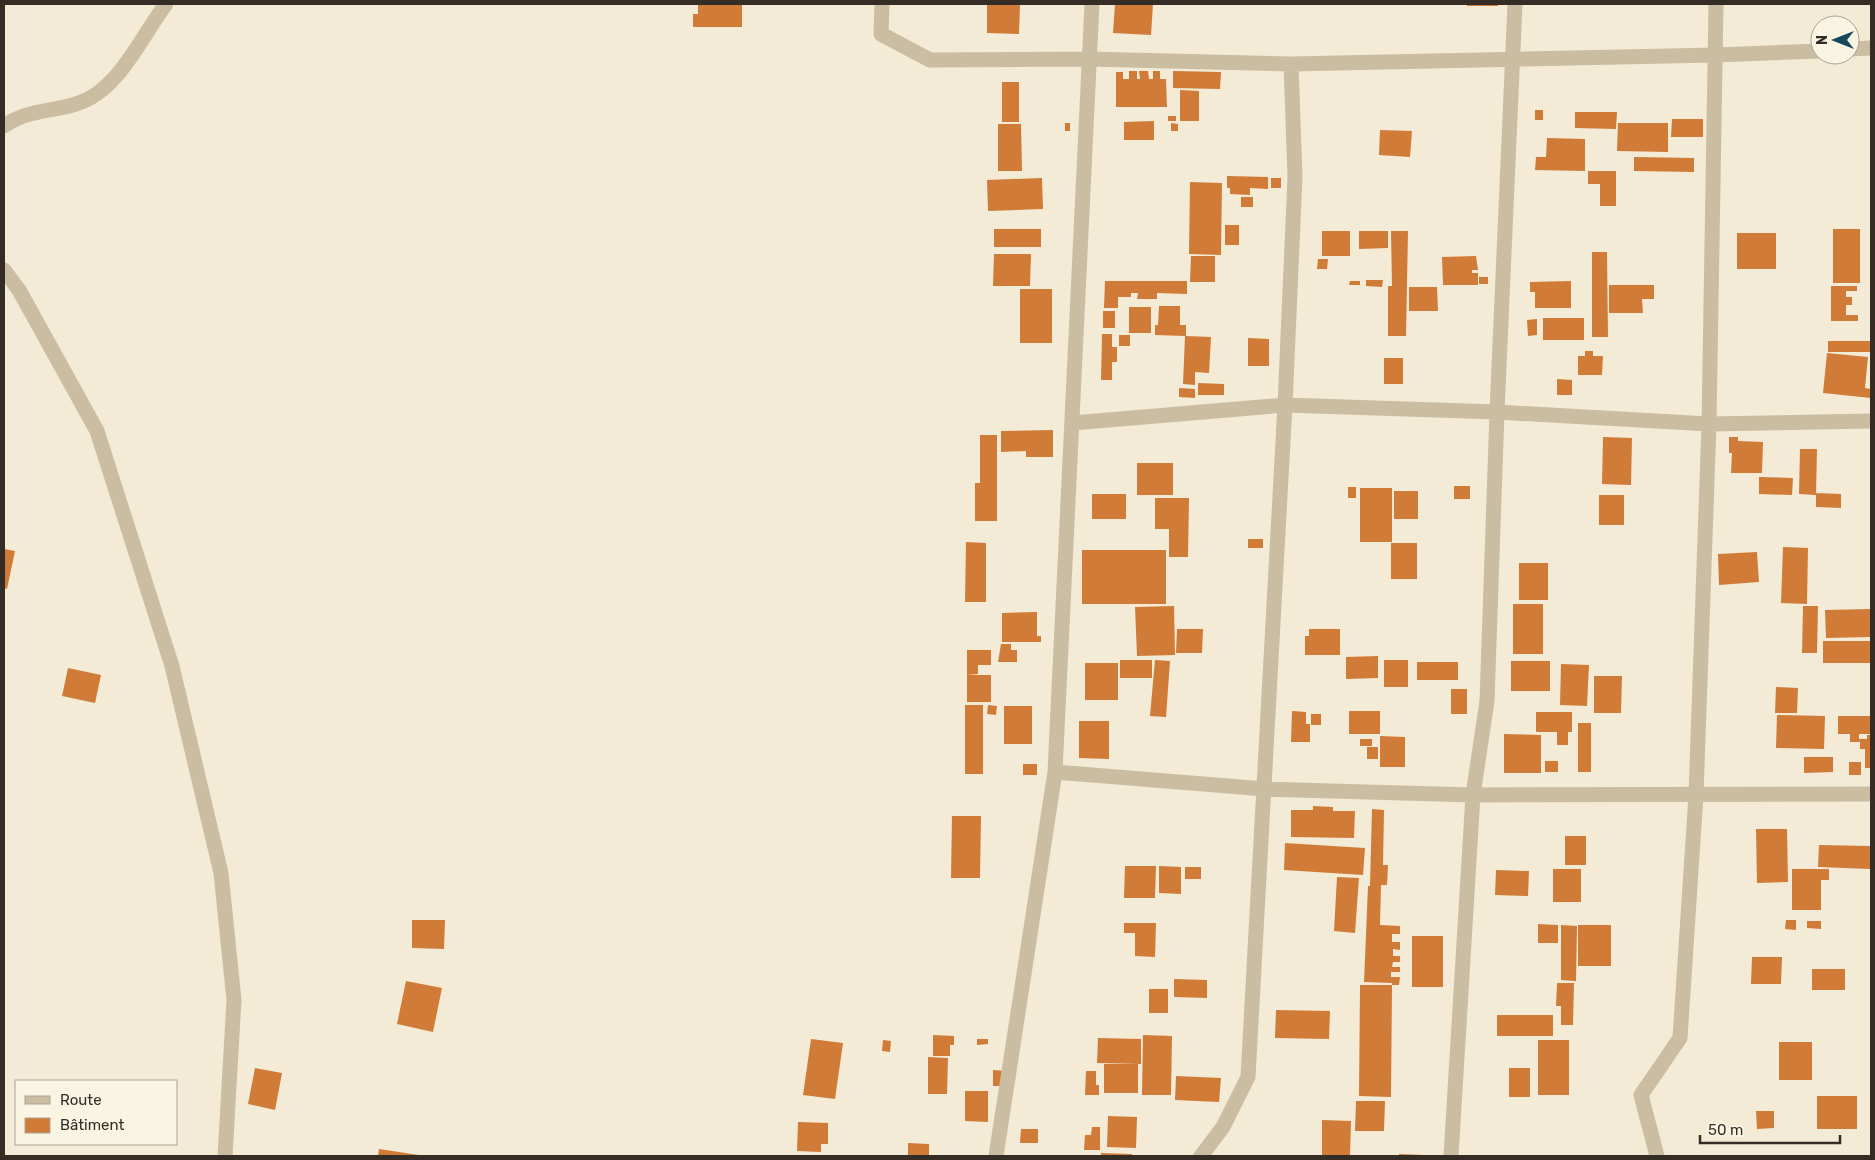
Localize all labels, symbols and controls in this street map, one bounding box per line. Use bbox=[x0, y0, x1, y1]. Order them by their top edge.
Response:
north arrow bbox=[1810, 15, 1860, 65]
text: N bbox=[1814, 35, 1831, 45]
legend bbox=[15, 1080, 178, 1145]
text: Route bbox=[60, 1091, 102, 1109]
scale bar bbox=[1700, 1112, 1840, 1144]
text: Bâtiment bbox=[60, 1116, 124, 1134]
text: 50 m bbox=[1708, 1121, 1743, 1139]

